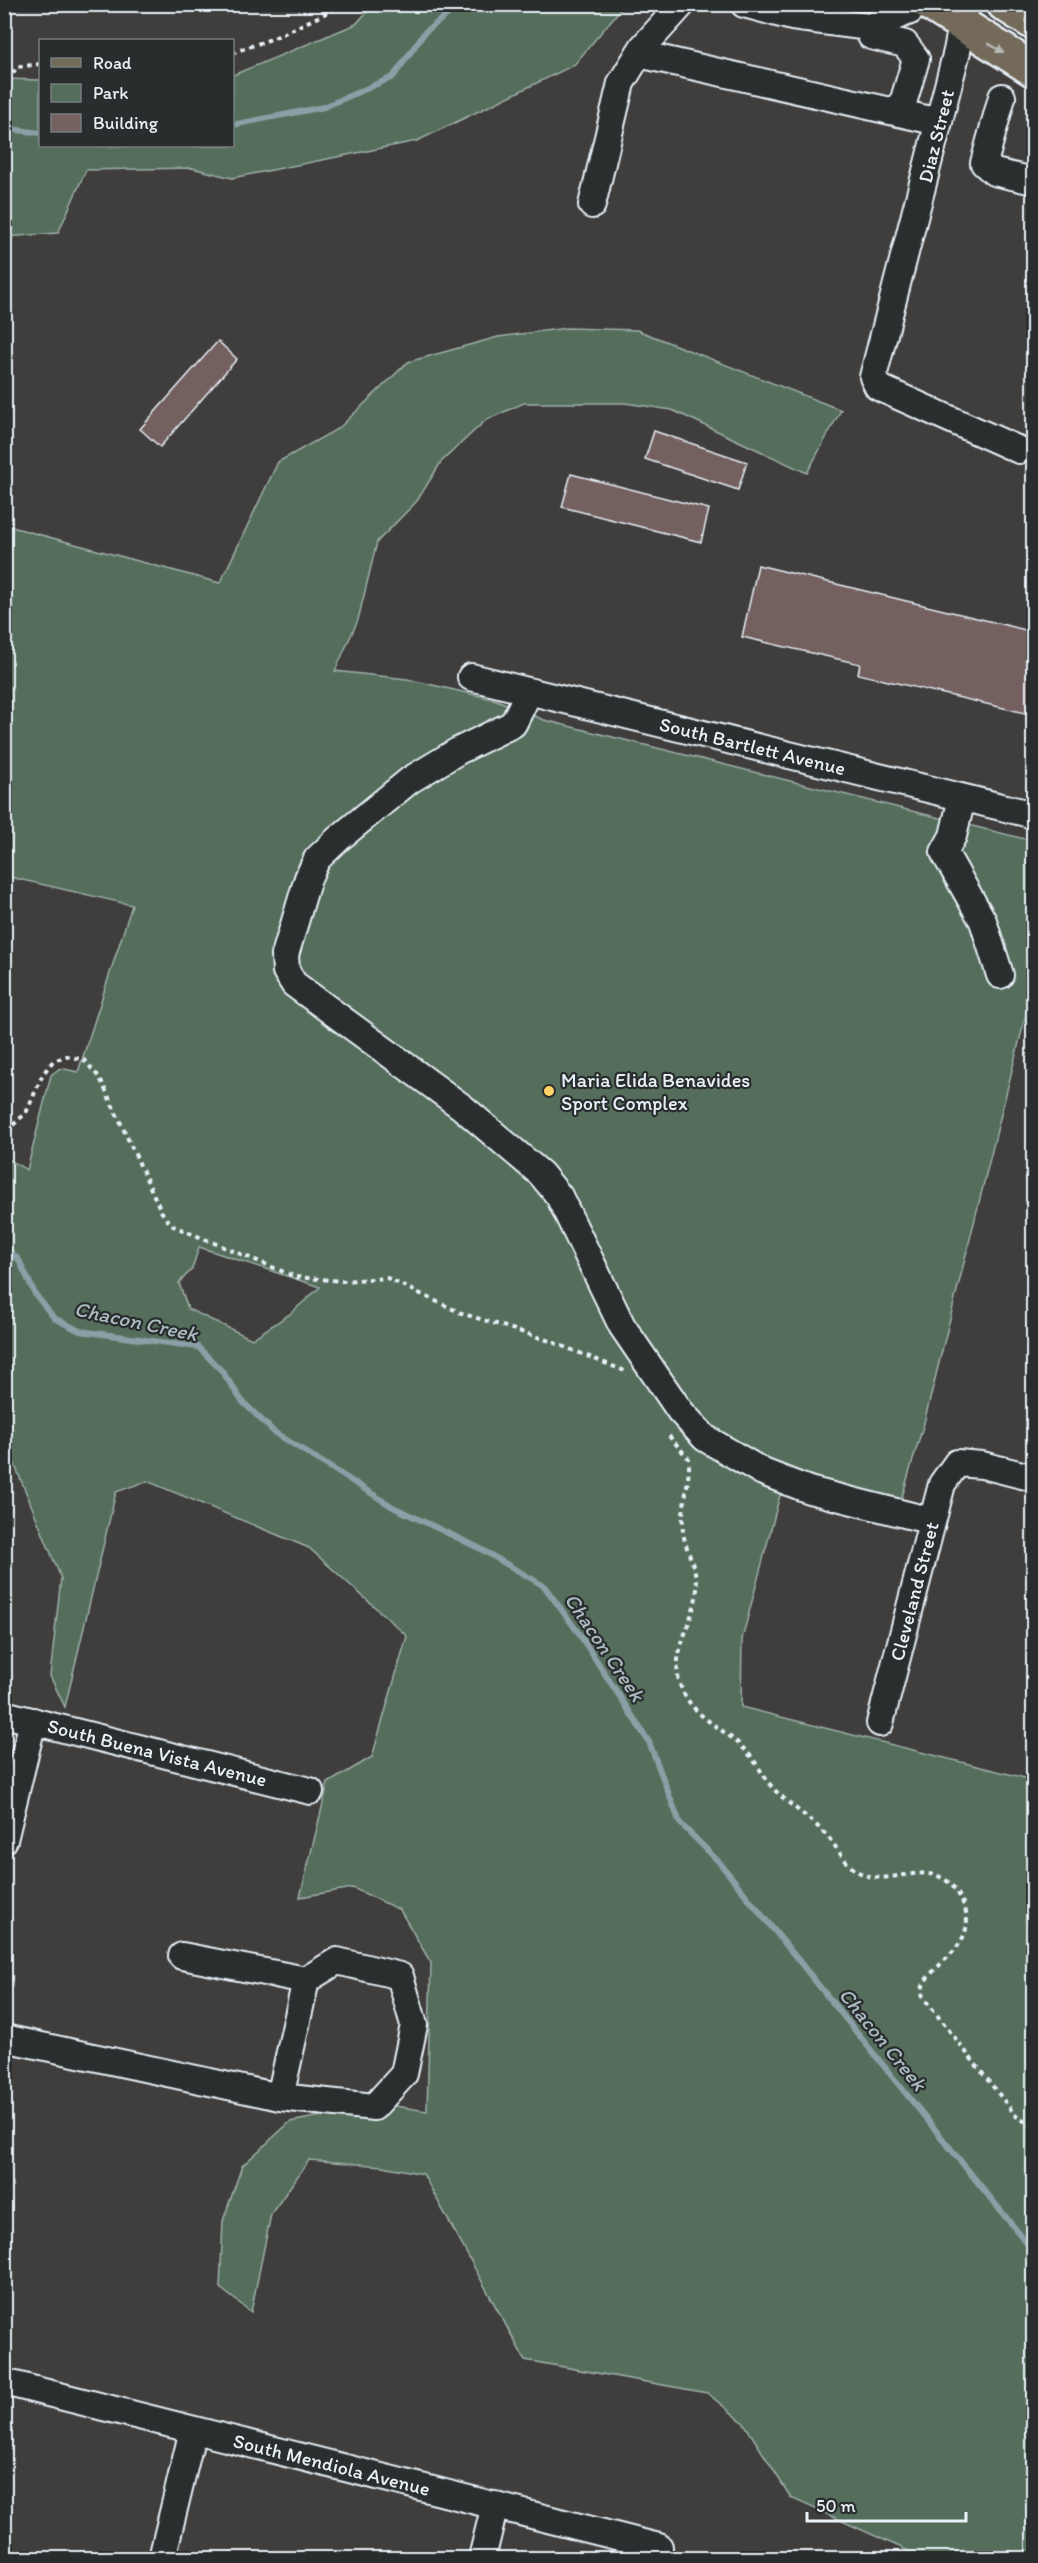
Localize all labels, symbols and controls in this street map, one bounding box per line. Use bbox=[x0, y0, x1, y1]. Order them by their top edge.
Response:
legend bbox=[39, 39, 234, 147]
one-way arrow bbox=[988, 43, 1005, 53]
text: Road bbox=[93, 52, 132, 74]
text: Park bbox=[93, 82, 128, 104]
street label: Diaz Street bbox=[913, 87, 959, 185]
text: Building bbox=[93, 112, 159, 134]
street label: South Bartlett Avenue bbox=[657, 712, 848, 780]
place label: Maria Elida Benavides Sport Complex bbox=[561, 1068, 750, 1115]
marker: Maria Elida Benavides Sport Complex bbox=[542, 1084, 556, 1098]
water label: Chacon Creek bbox=[72, 1296, 201, 1346]
street label: Cleveland Street bbox=[885, 1519, 944, 1663]
water label: Chacon Creek bbox=[560, 1588, 651, 1707]
street label: South Buena Vista Avenue bbox=[45, 1713, 269, 1792]
water label: Chacon Creek bbox=[834, 1983, 933, 2096]
street label: South Mendiola Avenue bbox=[231, 2428, 433, 2501]
scale bar bbox=[807, 2485, 966, 2523]
text: 50 m bbox=[816, 2495, 856, 2517]

